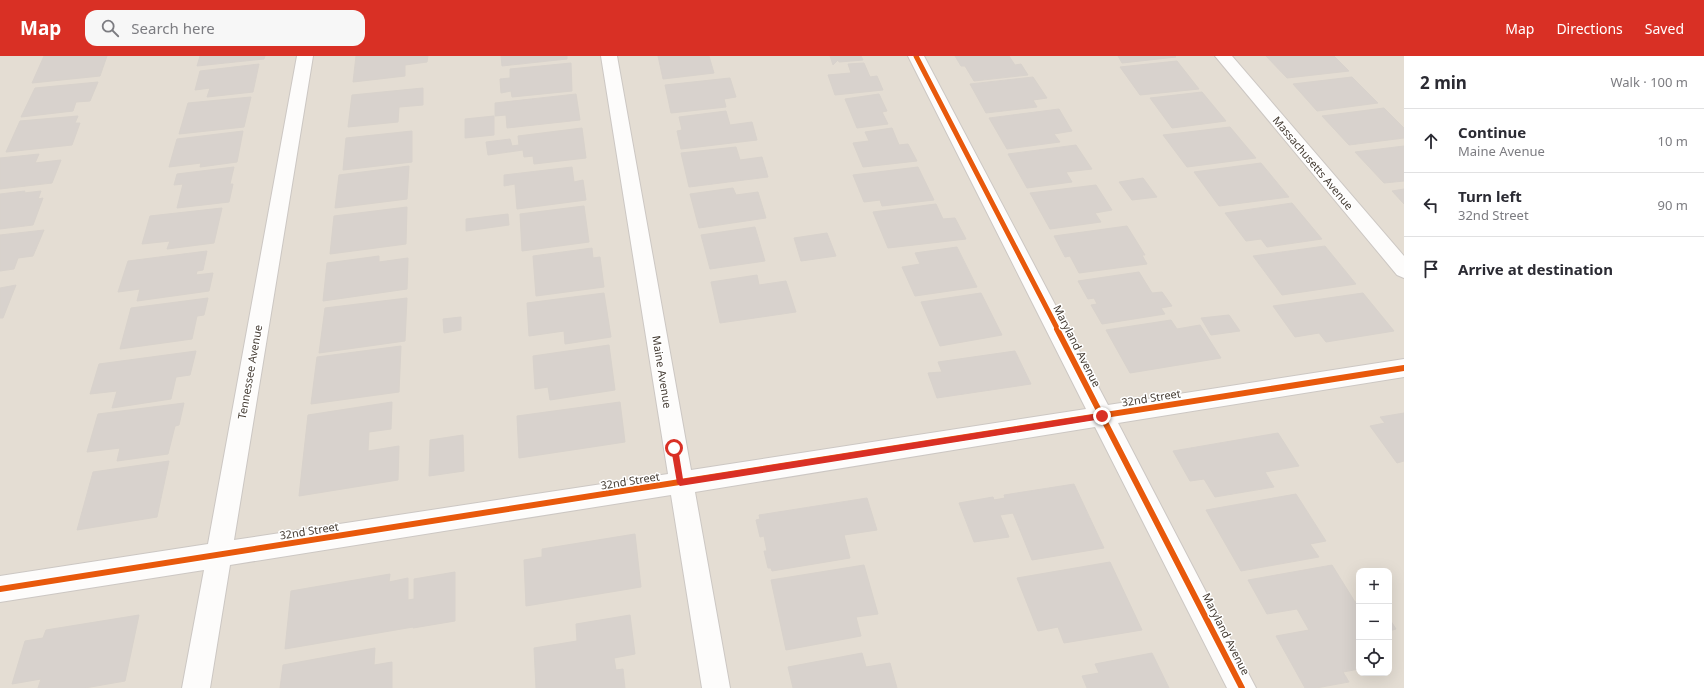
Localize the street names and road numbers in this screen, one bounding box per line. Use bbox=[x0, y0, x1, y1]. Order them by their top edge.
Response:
street label: Massachusetts Avenue bbox=[1270, 113, 1357, 213]
street label: Maryland Avenue bbox=[1050, 302, 1105, 389]
street label: Tennessee Avenue bbox=[234, 323, 265, 420]
street label: Maine Avenue bbox=[649, 334, 676, 409]
street label: 32nd Street bbox=[1120, 385, 1182, 410]
street label: 32nd Street bbox=[599, 468, 661, 493]
street label: 32nd Street bbox=[278, 518, 340, 543]
street label: Maryland Avenue bbox=[1199, 590, 1254, 677]

